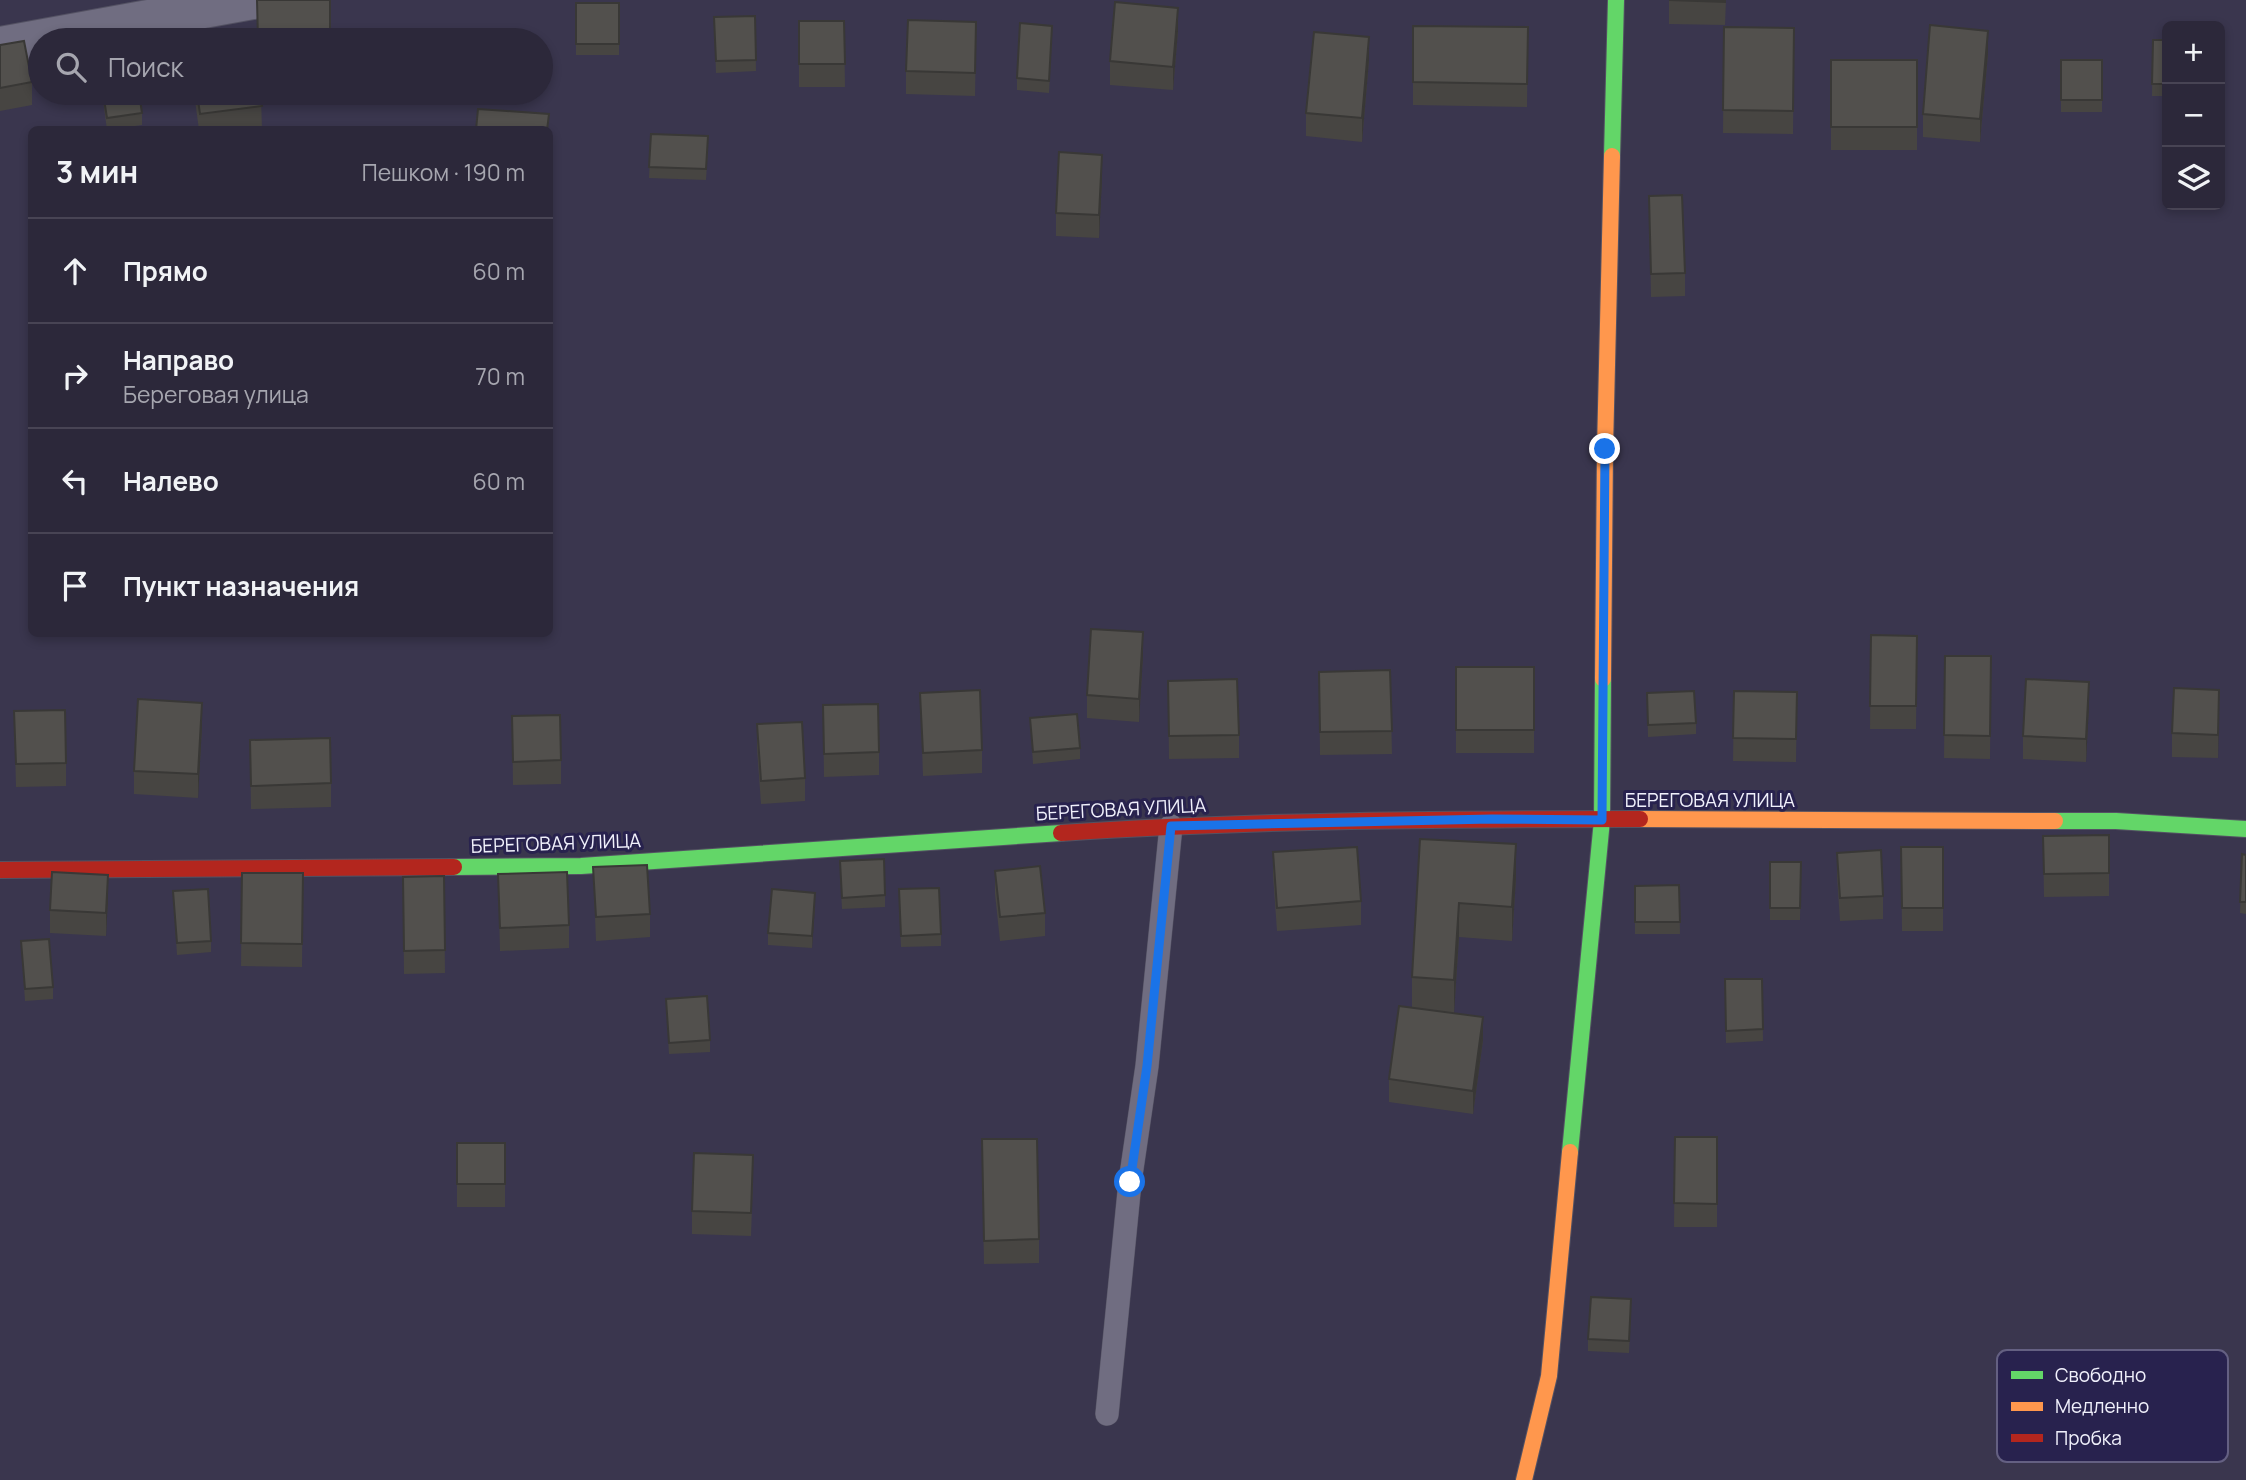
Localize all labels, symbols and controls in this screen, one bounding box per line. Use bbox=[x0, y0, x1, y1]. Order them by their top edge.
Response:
map controls bbox=[2162, 21, 2225, 210]
button: + bbox=[2162, 21, 2225, 84]
search box bbox=[28, 28, 553, 105]
icon: search bbox=[52, 48, 90, 86]
text: Поиск bbox=[108, 49, 183, 85]
button: − bbox=[2162, 84, 2225, 147]
button: layers bbox=[2162, 147, 2225, 210]
text: 3 мин bbox=[56, 151, 138, 192]
text: Пешком · 190 m bbox=[362, 156, 525, 188]
icon: ahead bbox=[56, 252, 94, 290]
text: Прямо bbox=[123, 253, 208, 289]
text: 60 m bbox=[473, 255, 525, 287]
text: Направо bbox=[123, 342, 234, 378]
icon: right bbox=[56, 357, 94, 395]
text: 70 m bbox=[475, 360, 525, 392]
text: Береговая улица bbox=[123, 378, 309, 410]
route end bbox=[1589, 433, 1620, 464]
icon: left bbox=[56, 462, 94, 500]
text: Налево bbox=[123, 463, 219, 499]
text: 60 m bbox=[473, 465, 525, 497]
icon: arrive bbox=[56, 567, 94, 605]
text: Пункт назначения bbox=[123, 568, 359, 604]
street label: БЕРЕГОВАЯ УЛИЦА bbox=[1625, 787, 1795, 813]
street label: БЕРЕГОВАЯ УЛИЦА bbox=[1035, 792, 1207, 826]
street label: БЕРЕГОВАЯ УЛИЦА bbox=[470, 827, 642, 859]
route start bbox=[1114, 1166, 1145, 1197]
legend bbox=[1997, 1350, 2228, 1462]
text: Свободно bbox=[2055, 1362, 2146, 1388]
text: Медленно bbox=[2055, 1393, 2149, 1419]
text: Пробка bbox=[2055, 1425, 2122, 1451]

